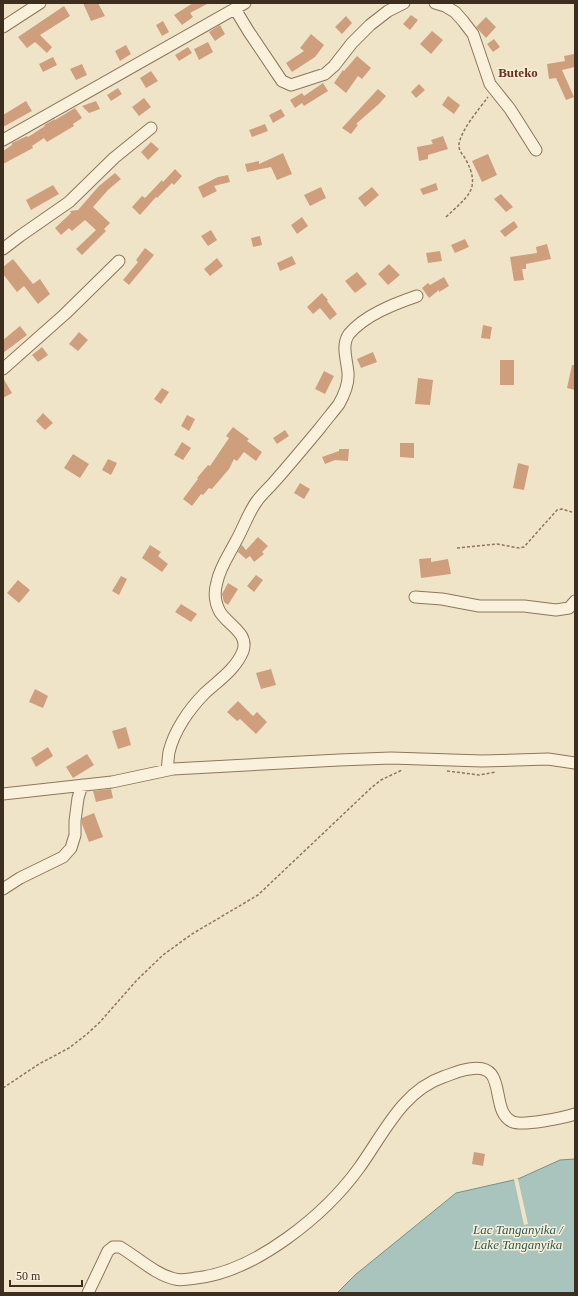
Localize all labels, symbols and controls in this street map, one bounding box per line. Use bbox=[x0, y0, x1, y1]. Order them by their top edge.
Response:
district label: Buteko bbox=[498, 65, 538, 80]
water label: Lac Tanganyika / Lake Tanganyika bbox=[472, 1222, 564, 1252]
scale bar bbox=[10, 1262, 82, 1288]
text: 50 m bbox=[16, 1269, 41, 1283]

